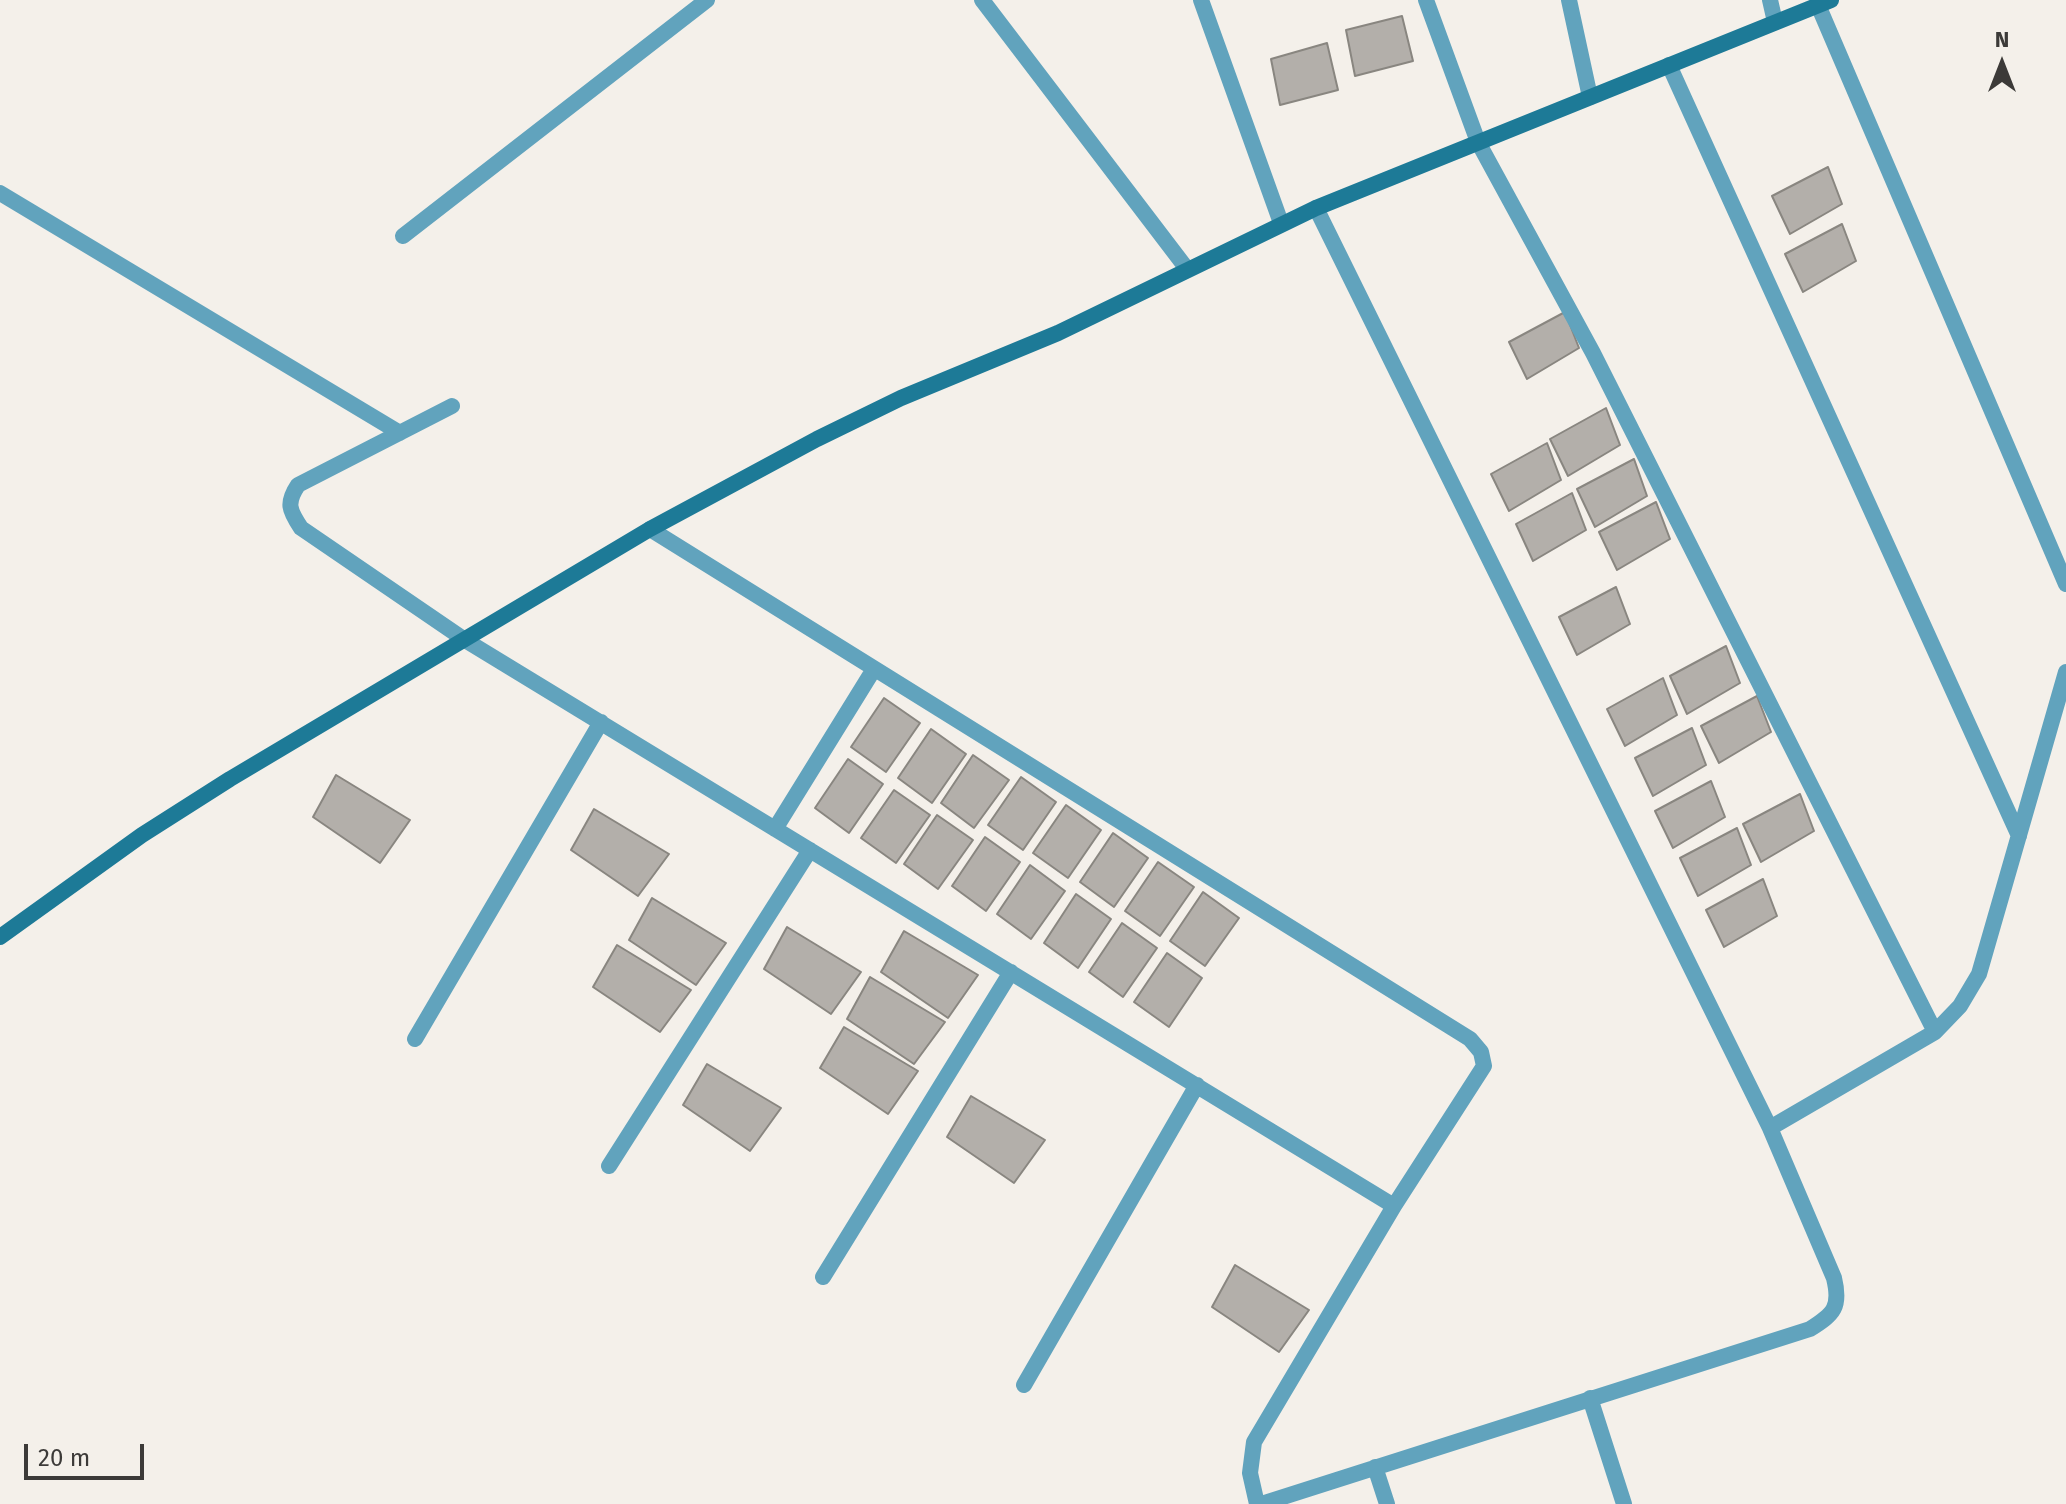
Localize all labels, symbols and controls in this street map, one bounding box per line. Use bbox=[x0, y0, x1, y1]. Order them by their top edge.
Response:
north arrow bbox=[1962, 24, 2042, 104]
text: N bbox=[1995, 26, 2009, 53]
scale bar bbox=[28, 1428, 148, 1478]
text: 20 m bbox=[38, 1444, 90, 1472]

